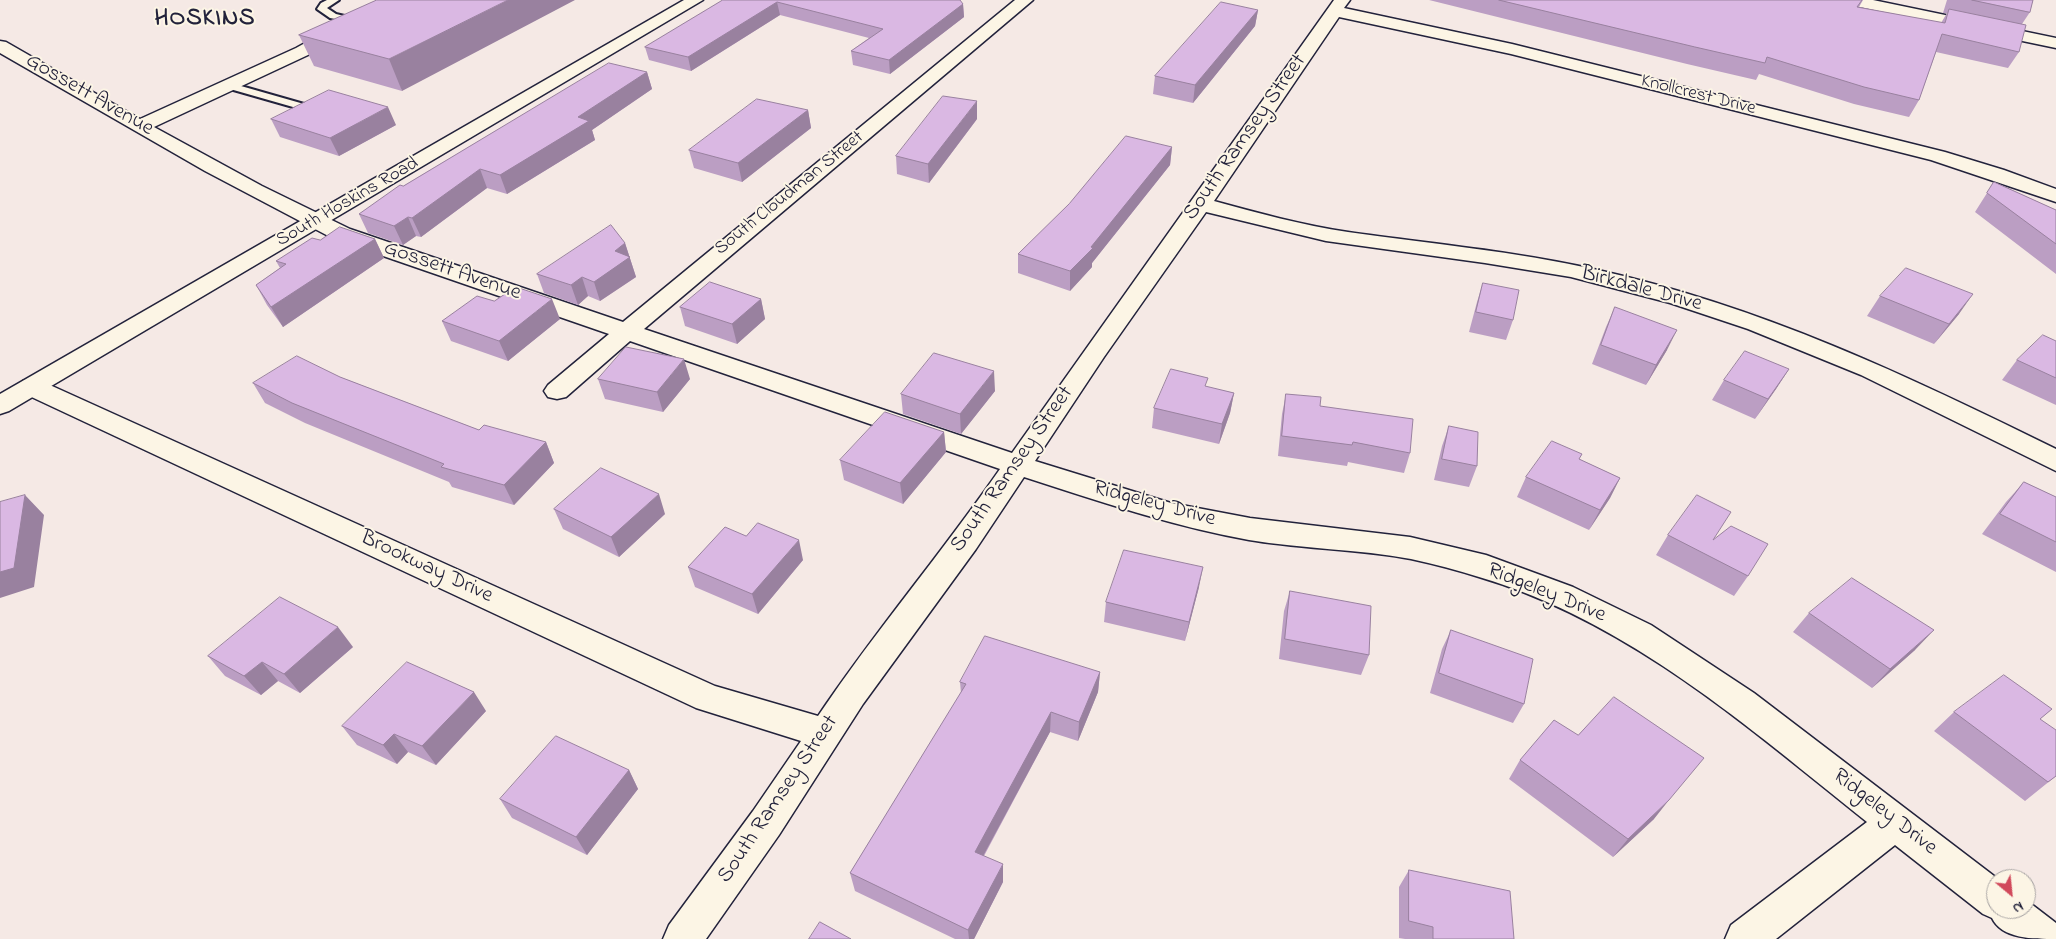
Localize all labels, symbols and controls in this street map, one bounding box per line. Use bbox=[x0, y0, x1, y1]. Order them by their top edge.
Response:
district label: HOSKINS bbox=[154, 6, 256, 34]
street label: Gossett Avenue bbox=[20, 49, 158, 143]
street label: South Ramsey Street bbox=[1179, 50, 1313, 226]
street label: Knollcrest Drive bbox=[1638, 71, 1758, 121]
street label: South Cloudman Street bbox=[711, 127, 869, 261]
street label: South Hoskins Road bbox=[273, 153, 423, 253]
street label: Gossett Avenue bbox=[380, 236, 524, 308]
street label: Birkdale Drive bbox=[1577, 261, 1705, 319]
street label: South Ramsey Street bbox=[946, 382, 1080, 558]
street label: Ridgeley Drive bbox=[1090, 476, 1218, 534]
street label: Brookway Drive bbox=[355, 526, 497, 610]
street label: Ridgeley Drive bbox=[1483, 558, 1609, 630]
street label: South Ramsey Street bbox=[713, 711, 845, 889]
street label: Ridgeley Drive bbox=[1826, 764, 1942, 862]
north arrow bbox=[1986, 869, 2036, 919]
text: N bbox=[2009, 895, 2027, 918]

